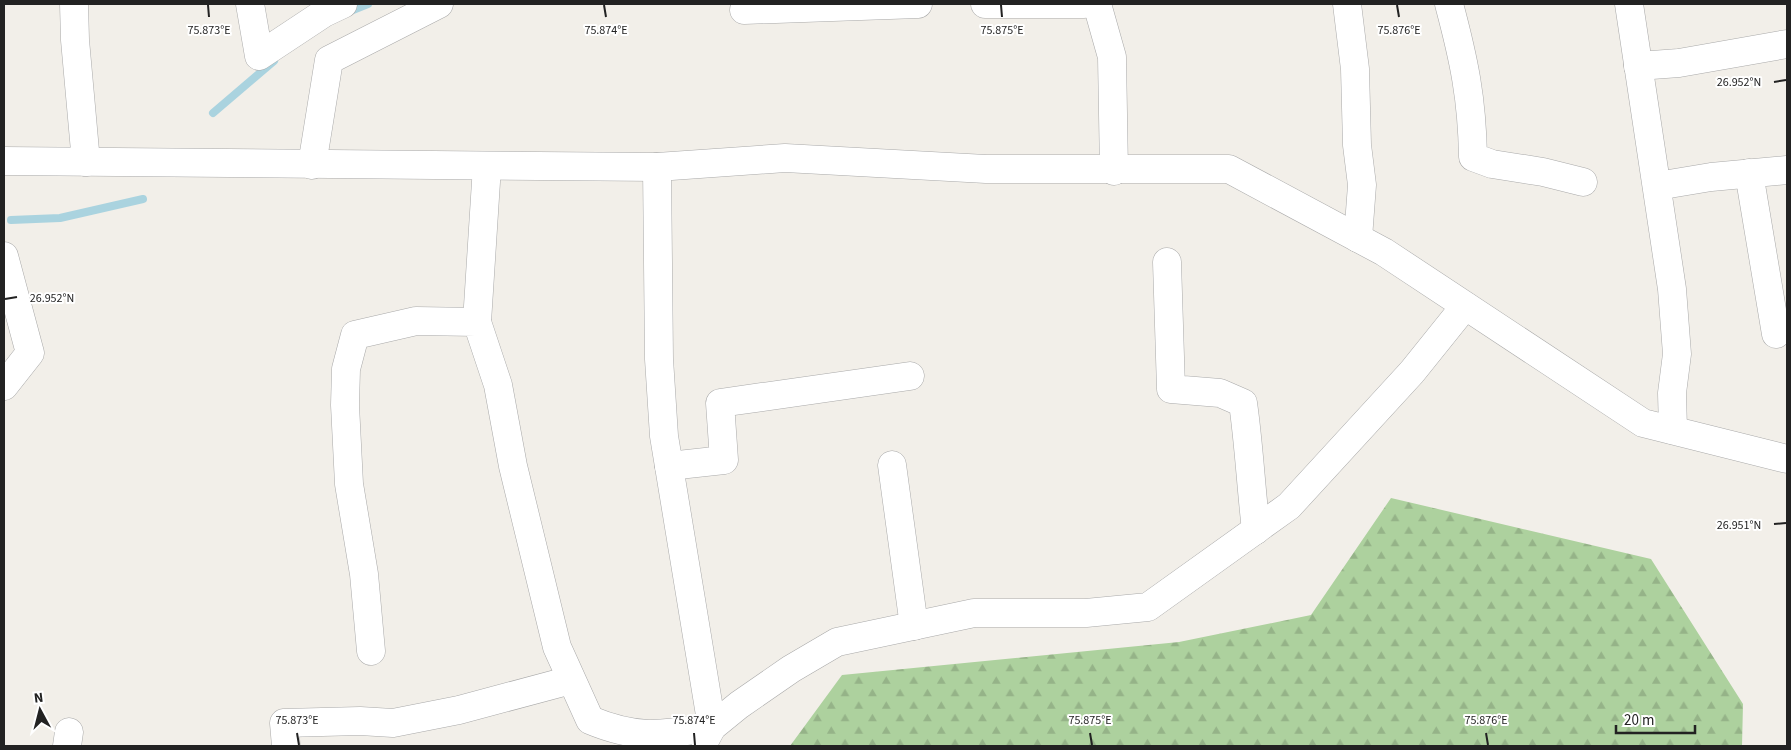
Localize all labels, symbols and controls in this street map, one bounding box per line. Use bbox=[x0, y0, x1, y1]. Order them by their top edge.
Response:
text: 75.873°E bbox=[187, 22, 231, 39]
text: 75.874°E bbox=[584, 22, 628, 39]
text: 75.875°E bbox=[980, 22, 1024, 39]
text: 75.876°E bbox=[1377, 22, 1421, 39]
text: 26.952°N bbox=[1717, 74, 1761, 91]
text: 26.952°N bbox=[30, 290, 74, 307]
text: 26.951°N bbox=[1717, 517, 1761, 534]
north arrow bbox=[15, 685, 65, 735]
text: N bbox=[33, 688, 44, 709]
scale bar bbox=[1616, 702, 1695, 734]
text: 20 m bbox=[1624, 710, 1654, 731]
text: 75.873°E bbox=[275, 712, 319, 729]
text: 75.874°E bbox=[672, 712, 716, 729]
text: 75.875°E bbox=[1068, 712, 1112, 729]
text: 75.876°E bbox=[1464, 712, 1508, 729]

